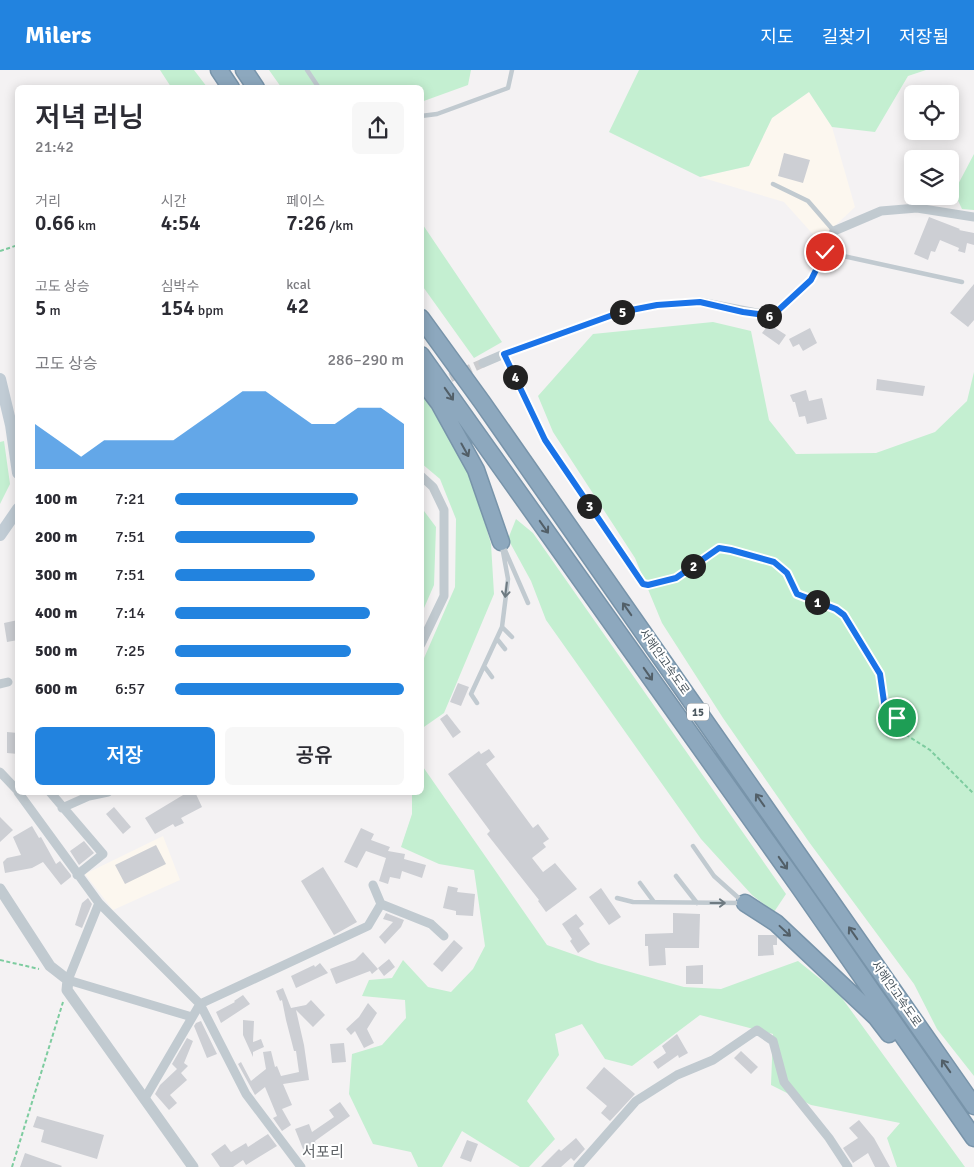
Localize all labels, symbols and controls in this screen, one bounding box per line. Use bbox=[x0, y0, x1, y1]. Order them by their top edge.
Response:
text: Milers bbox=[25, 20, 92, 50]
text: 지도 bbox=[761, 26, 794, 48]
text: 길찾기 bbox=[822, 26, 871, 48]
text: 저장됨 bbox=[899, 26, 949, 48]
map controls bbox=[904, 85, 959, 205]
button: locate bbox=[904, 85, 959, 140]
text: 저녁 러닝 bbox=[35, 101, 144, 135]
button: share bbox=[352, 102, 404, 154]
text: 21:42 bbox=[35, 137, 74, 157]
button: layers bbox=[904, 150, 959, 205]
text: 거리 bbox=[35, 193, 61, 210]
text: 시간 bbox=[161, 193, 186, 210]
text: 페이스 bbox=[286, 193, 325, 210]
text: 0.66 bbox=[35, 210, 75, 236]
text: 4:54 bbox=[161, 210, 201, 236]
text: 7:26 bbox=[286, 210, 326, 236]
text: km bbox=[75, 217, 96, 234]
text: /km bbox=[326, 217, 353, 234]
pin bbox=[804, 231, 846, 273]
icon: check bbox=[811, 238, 839, 266]
text: kcal bbox=[286, 276, 311, 293]
text: 고도 상승 bbox=[35, 278, 90, 295]
text: 심박수 bbox=[161, 278, 199, 295]
text: 42 bbox=[286, 293, 309, 319]
text: 5 bbox=[35, 295, 46, 321]
text: 154 bbox=[161, 295, 195, 321]
pin: 5 bbox=[610, 300, 634, 324]
text: m bbox=[46, 302, 61, 319]
text: bpm bbox=[195, 302, 224, 319]
text: 5 bbox=[619, 304, 626, 321]
pin: 6 bbox=[756, 304, 782, 328]
text: 6 bbox=[766, 308, 773, 325]
text: 286–290 m bbox=[327, 350, 404, 370]
text: 고도 상승 bbox=[35, 354, 97, 374]
pin: 4 bbox=[502, 364, 528, 390]
text: 4 bbox=[512, 369, 519, 386]
one-way arrow bbox=[444, 387, 455, 401]
one-way arrow bbox=[461, 442, 470, 457]
text: 100 m bbox=[35, 489, 77, 509]
text: 7:21 bbox=[115, 489, 145, 509]
pin: 3 bbox=[576, 494, 602, 518]
text: 3 bbox=[586, 498, 593, 515]
one-way arrow bbox=[539, 520, 549, 534]
text: 200 m bbox=[35, 527, 77, 547]
text: 7:51 bbox=[115, 527, 145, 547]
pin: 2 bbox=[680, 554, 706, 578]
text: 2 bbox=[690, 558, 697, 575]
text: 300 m bbox=[35, 565, 77, 585]
text: 7:51 bbox=[115, 565, 145, 585]
one-way arrow bbox=[501, 582, 511, 598]
pin: 1 bbox=[804, 590, 830, 614]
text: 1 bbox=[814, 594, 821, 611]
one-way arrow bbox=[622, 602, 632, 616]
text: 400 m bbox=[35, 603, 77, 623]
text: 7:14 bbox=[115, 603, 145, 623]
street label: 서해안고속도로 bbox=[636, 626, 692, 698]
text: 500 m bbox=[35, 641, 77, 661]
text: 7:25 bbox=[115, 641, 145, 661]
one-way arrow bbox=[643, 666, 653, 680]
text: 600 m bbox=[35, 679, 77, 699]
text: 6:57 bbox=[115, 679, 145, 699]
pin bbox=[876, 697, 918, 739]
road number: 15 bbox=[687, 704, 709, 720]
icon: arrive bbox=[883, 704, 911, 732]
button: 저장 bbox=[35, 727, 215, 785]
button: 공유 bbox=[225, 727, 404, 785]
one-way arrow bbox=[755, 793, 765, 807]
one-way arrow bbox=[777, 856, 788, 869]
one-way arrow bbox=[710, 898, 726, 908]
one-way arrow bbox=[778, 925, 791, 937]
one-way arrow bbox=[848, 926, 858, 940]
street label: 서해안고속도로 bbox=[868, 958, 924, 1030]
one-way arrow bbox=[941, 1059, 951, 1073]
district label: 서포리 bbox=[302, 1143, 344, 1161]

